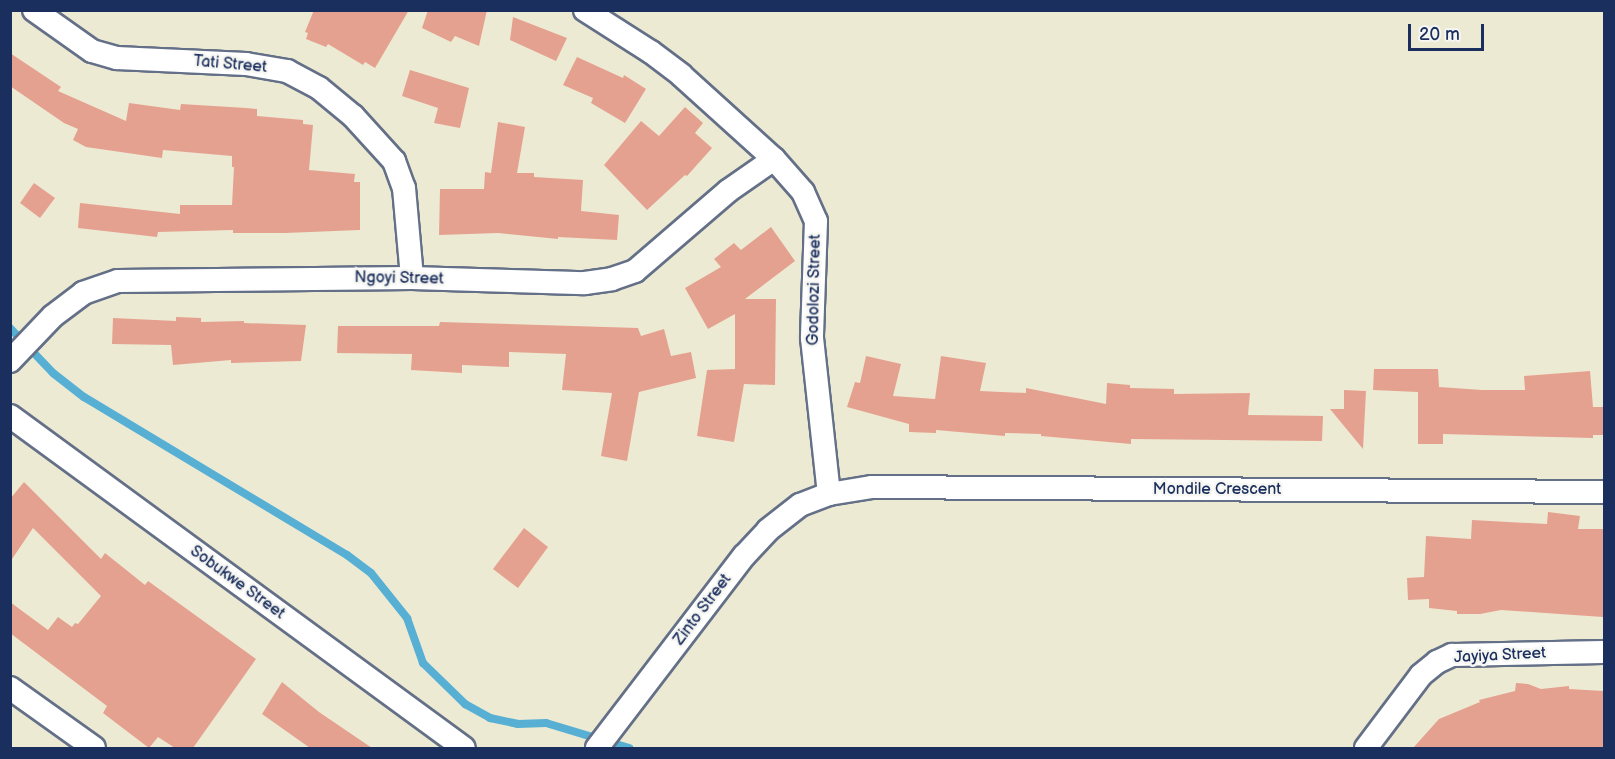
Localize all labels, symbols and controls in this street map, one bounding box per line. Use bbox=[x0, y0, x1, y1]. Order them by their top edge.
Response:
scale bar bbox=[1411, 12, 1488, 50]
text: 20 m bbox=[1419, 24, 1460, 45]
street label: Tati Street bbox=[192, 52, 268, 78]
street label: Godolozi Street bbox=[804, 234, 826, 346]
street label: Ngoyi Street bbox=[354, 269, 444, 289]
street label: Mondile Crescent bbox=[1153, 480, 1281, 500]
street label: Sobukwe Street bbox=[186, 542, 288, 624]
street label: Zinto Street bbox=[670, 571, 736, 649]
street label: Jayiya Street bbox=[1453, 644, 1547, 668]

